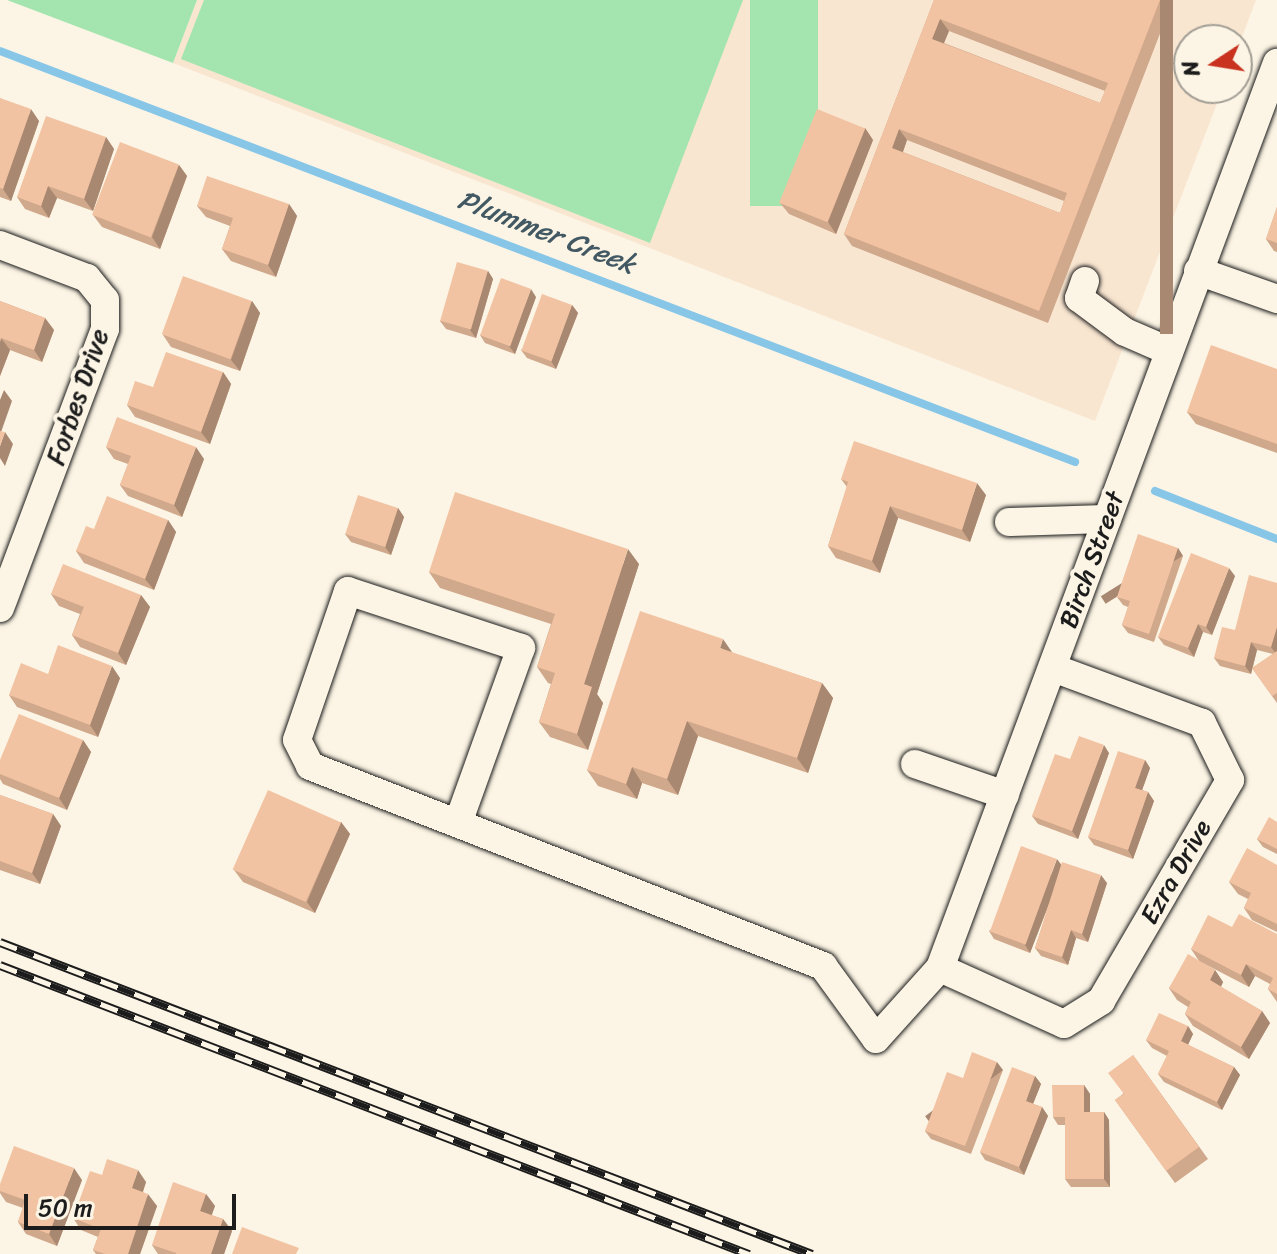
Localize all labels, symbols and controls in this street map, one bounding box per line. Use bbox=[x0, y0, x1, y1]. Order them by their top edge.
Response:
north arrow bbox=[1173, 24, 1253, 104]
text: N bbox=[1170, 57, 1212, 80]
water label: Plummer Creek bbox=[453, 182, 641, 282]
street label: Forbes Drive bbox=[40, 325, 116, 469]
street label: Birch Street bbox=[1053, 487, 1131, 633]
street label: Ezra Drive bbox=[1133, 814, 1219, 930]
scale bar bbox=[28, 1178, 240, 1228]
text: 50 m bbox=[38, 1187, 93, 1229]

